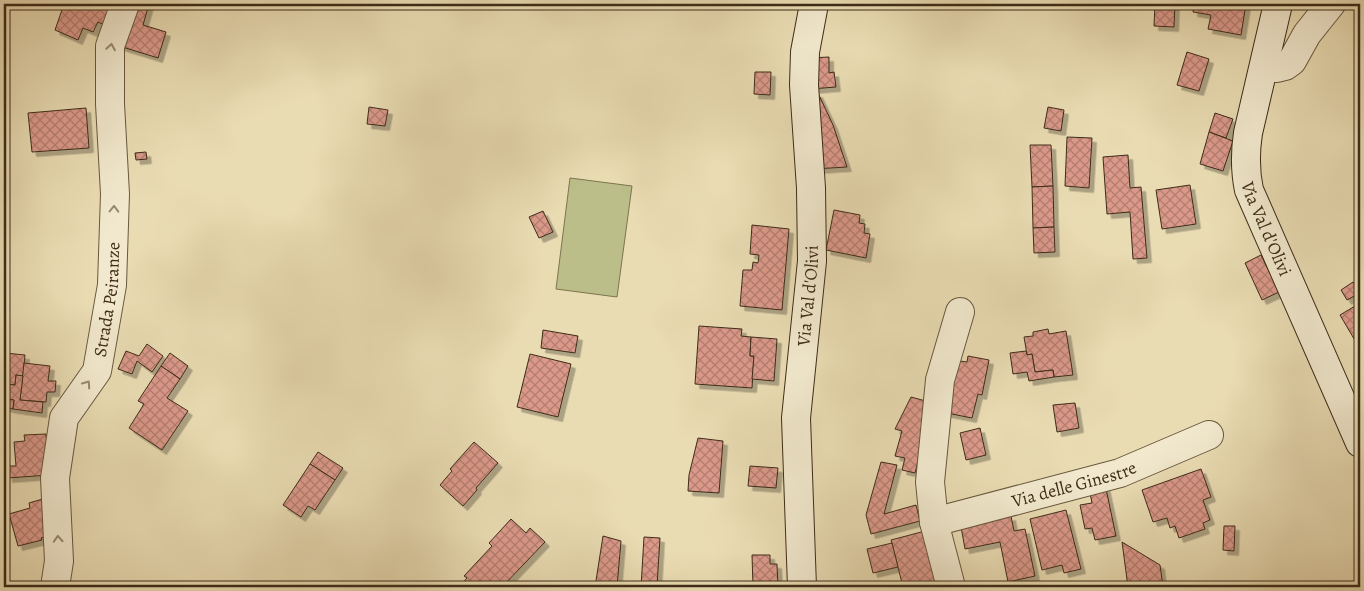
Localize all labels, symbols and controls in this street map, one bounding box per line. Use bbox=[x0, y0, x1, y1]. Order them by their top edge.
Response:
one-way arrow bbox=[105, 42, 116, 50]
street label: Via Val d'Olivi bbox=[1235, 179, 1297, 280]
one-way arrow bbox=[109, 204, 120, 212]
street label: Strada Peiranze bbox=[88, 241, 125, 359]
street label: Via Val d'Olivi bbox=[791, 245, 824, 348]
one-way arrow bbox=[81, 381, 90, 390]
street label: Via delle Ginestre bbox=[1008, 455, 1140, 513]
one-way arrow bbox=[53, 535, 64, 543]

